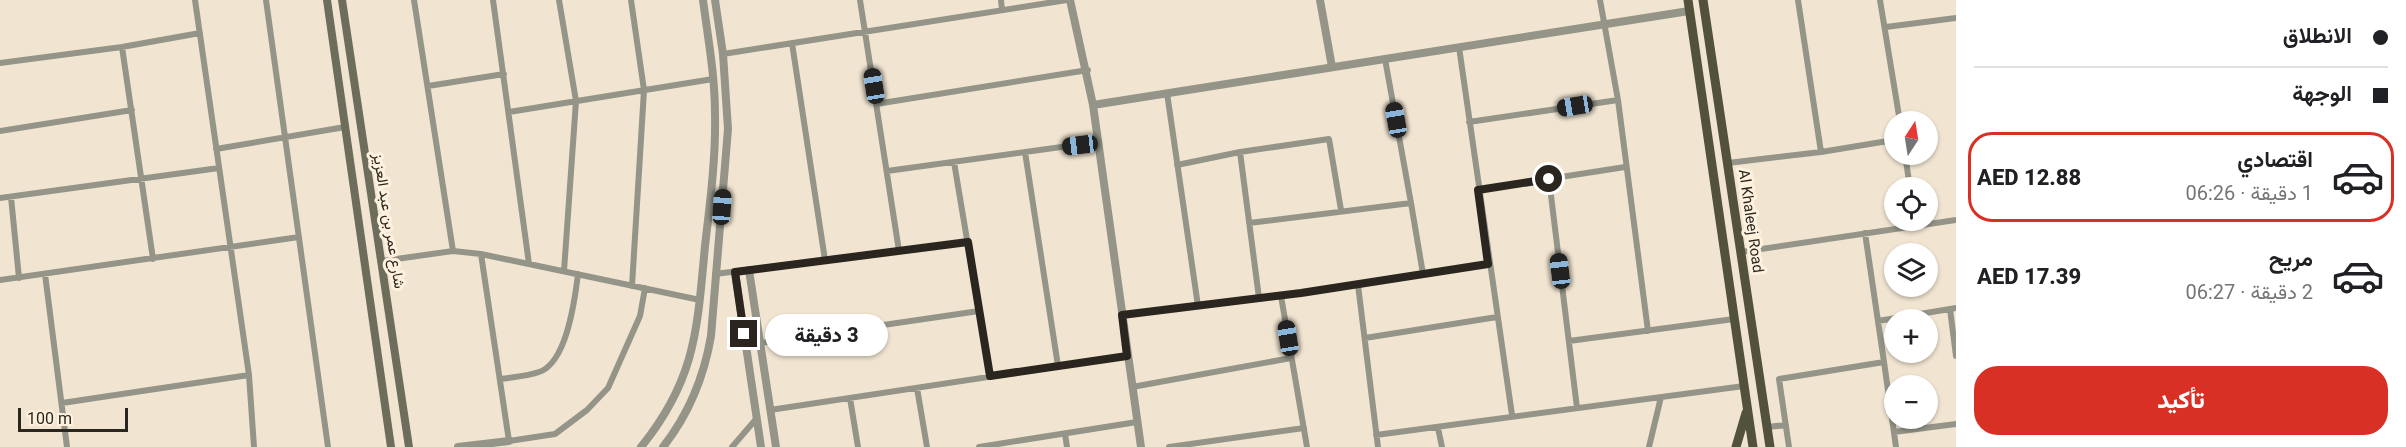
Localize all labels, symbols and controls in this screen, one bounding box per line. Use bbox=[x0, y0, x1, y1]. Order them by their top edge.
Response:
text: الانطلاق bbox=[2283, 23, 2352, 48]
car bbox=[862, 67, 886, 105]
text: الوجهة bbox=[2292, 81, 2352, 106]
car bbox=[1556, 94, 1594, 118]
car bbox=[1384, 101, 1408, 139]
north arrow bbox=[1884, 111, 1938, 165]
map controls bbox=[1884, 111, 1938, 429]
car bbox=[1061, 134, 1099, 156]
text: اقتصادي bbox=[2237, 147, 2313, 172]
icon: car bbox=[2331, 150, 2385, 204]
street label: شارع عمر بن عبد العزيز bbox=[367, 151, 409, 290]
route start bbox=[1535, 165, 1562, 192]
text: AED 12.88 bbox=[1977, 165, 2081, 190]
street label: Al Khaleej Road bbox=[1735, 168, 1767, 274]
button: locate bbox=[1884, 177, 1938, 231]
text: 1 دقيقة · 06:26 bbox=[2186, 181, 2313, 205]
car bbox=[712, 188, 732, 226]
button: layers bbox=[1884, 243, 1938, 297]
text: مريح bbox=[2269, 246, 2313, 271]
icon: car bbox=[2331, 249, 2385, 303]
car bbox=[1549, 252, 1571, 290]
text: AED 17.39 bbox=[1977, 264, 2081, 289]
text: 2 دقيقة · 06:27 bbox=[2186, 280, 2313, 304]
button: + bbox=[1884, 309, 1938, 363]
callout: 3 دقيقة bbox=[765, 313, 888, 355]
car bbox=[1276, 319, 1300, 357]
route end bbox=[730, 320, 757, 347]
text: 3 دقيقة bbox=[795, 323, 858, 347]
button: تأكيد bbox=[1974, 366, 2388, 435]
button: − bbox=[1884, 375, 1938, 429]
scale bar bbox=[18, 405, 128, 432]
text: 100 m bbox=[27, 409, 72, 428]

